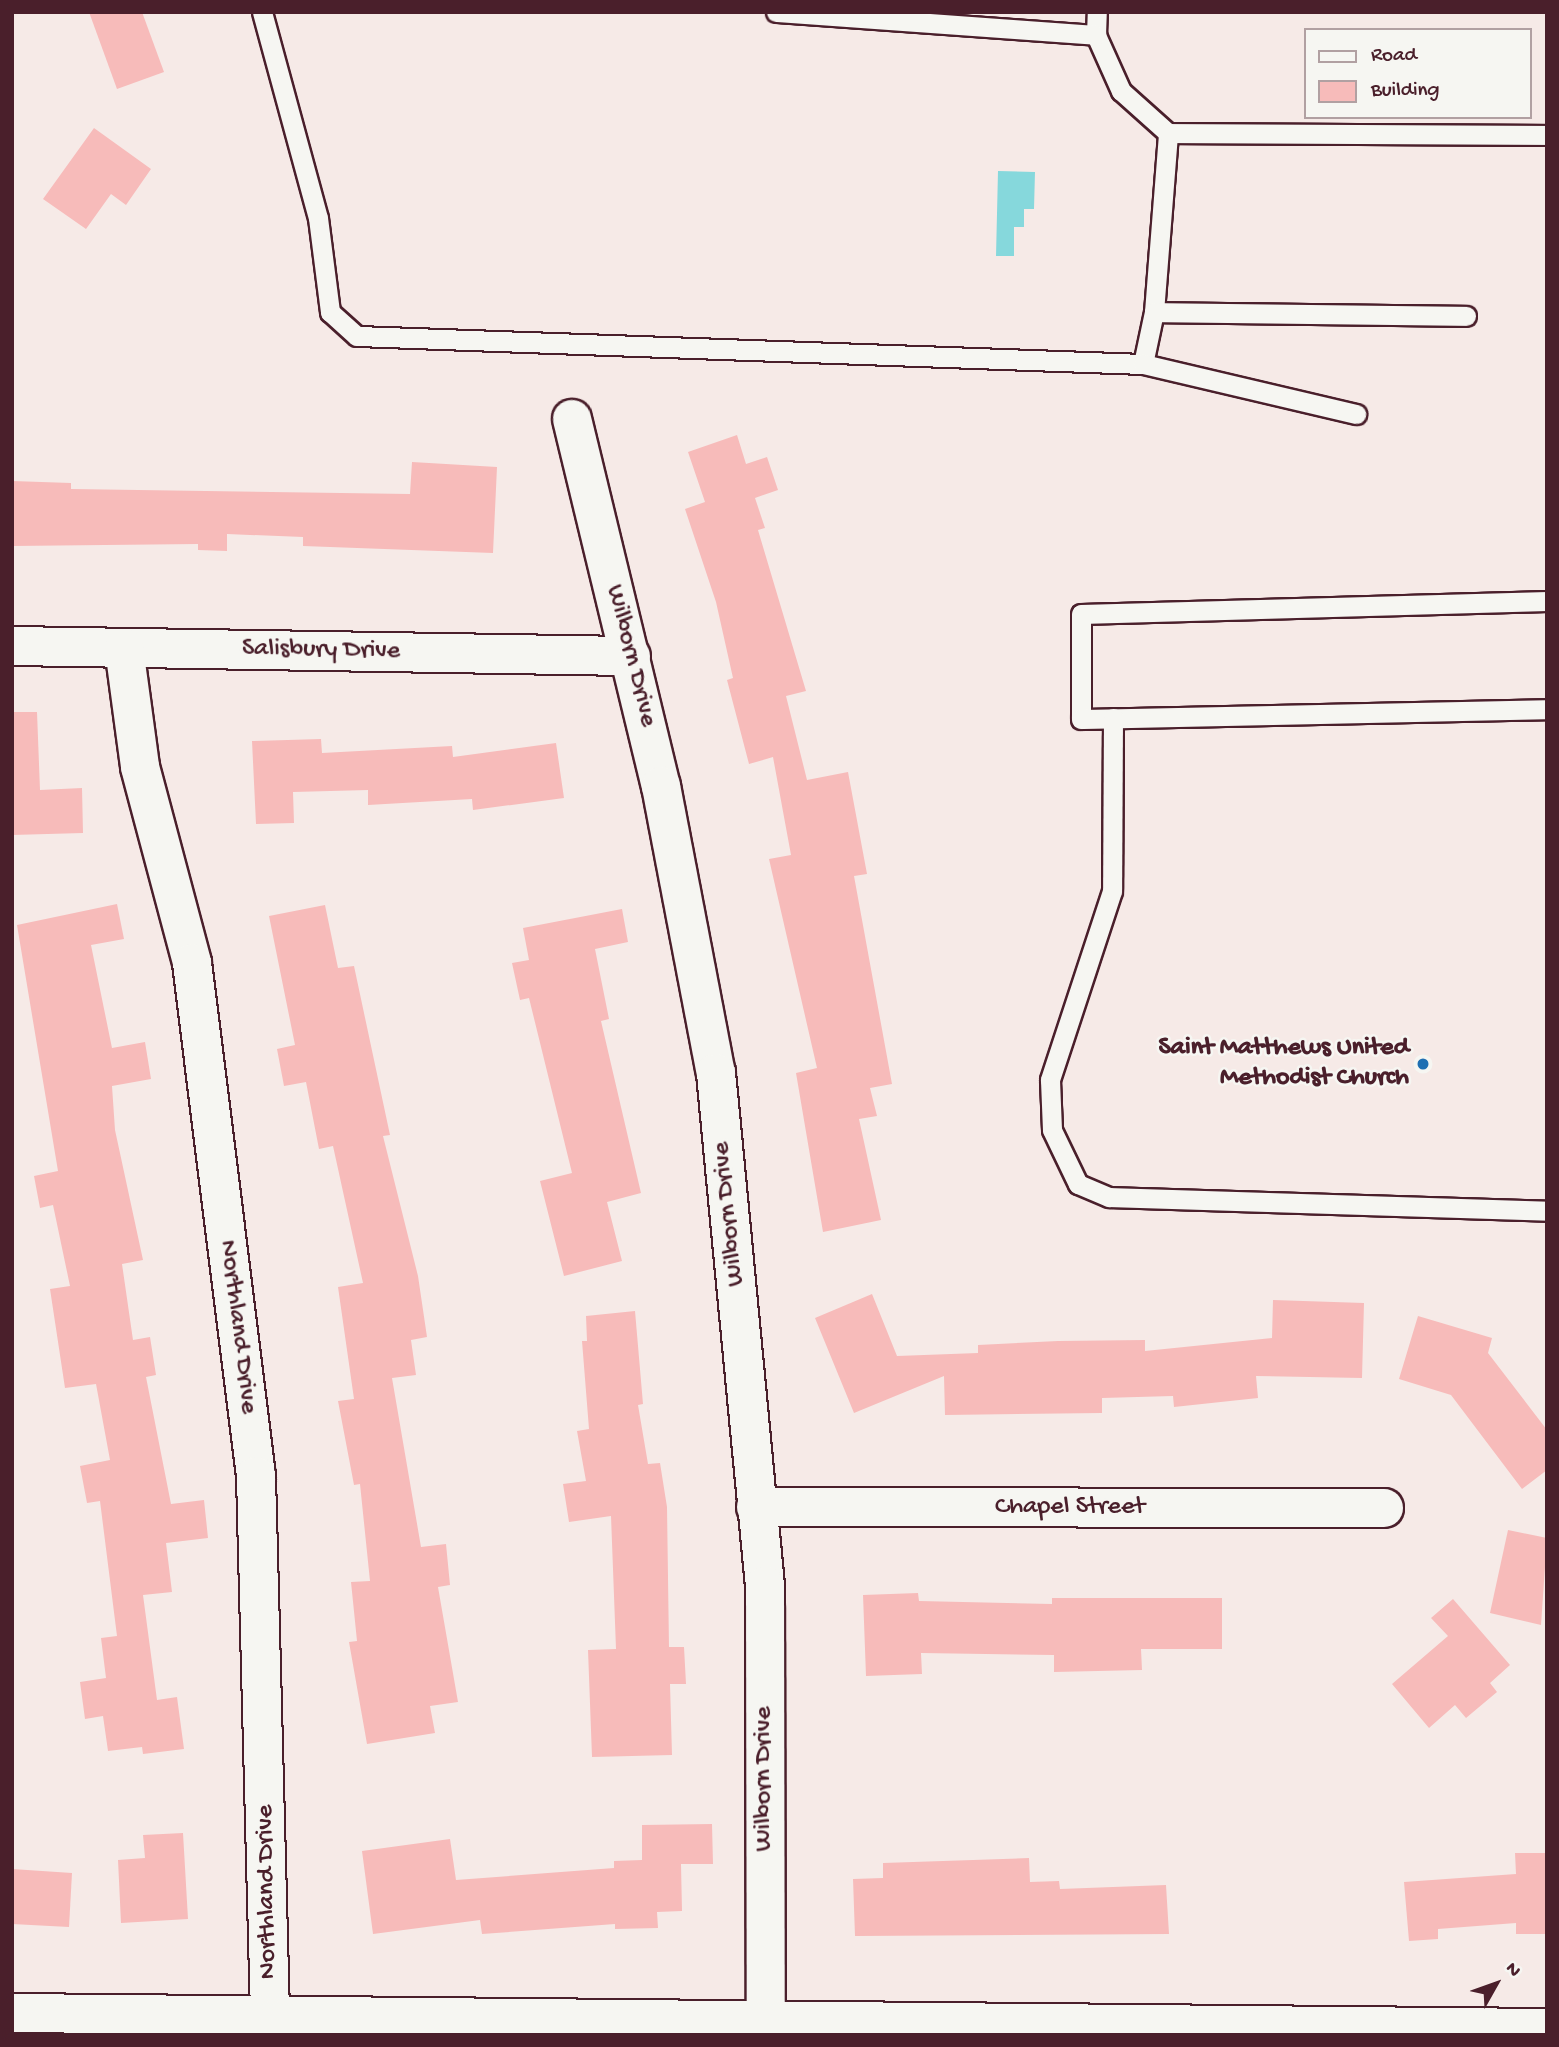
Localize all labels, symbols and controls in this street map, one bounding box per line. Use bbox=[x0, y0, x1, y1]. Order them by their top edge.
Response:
legend bbox=[1304, 28, 1531, 119]
text: Road bbox=[1371, 44, 1417, 69]
text: Building bbox=[1371, 79, 1440, 104]
street label: Wilborn Drive bbox=[597, 582, 663, 730]
street label: Salisbury Drive bbox=[242, 634, 400, 668]
place label: Saint Matthews United Methodist Church bbox=[1159, 1033, 1409, 1094]
marker: Saint Matthews United Methodist Church bbox=[1415, 1056, 1431, 1072]
street label: Wilborn Drive bbox=[707, 1140, 753, 1288]
street label: Northland Drive bbox=[211, 1238, 263, 1416]
street label: Chapel Street bbox=[995, 1492, 1145, 1524]
street label: Wilborn Drive bbox=[749, 1706, 781, 1852]
street label: Northland Drive bbox=[251, 1804, 285, 1980]
north arrow bbox=[1461, 1949, 1531, 2019]
text: N bbox=[1500, 1958, 1525, 1982]

